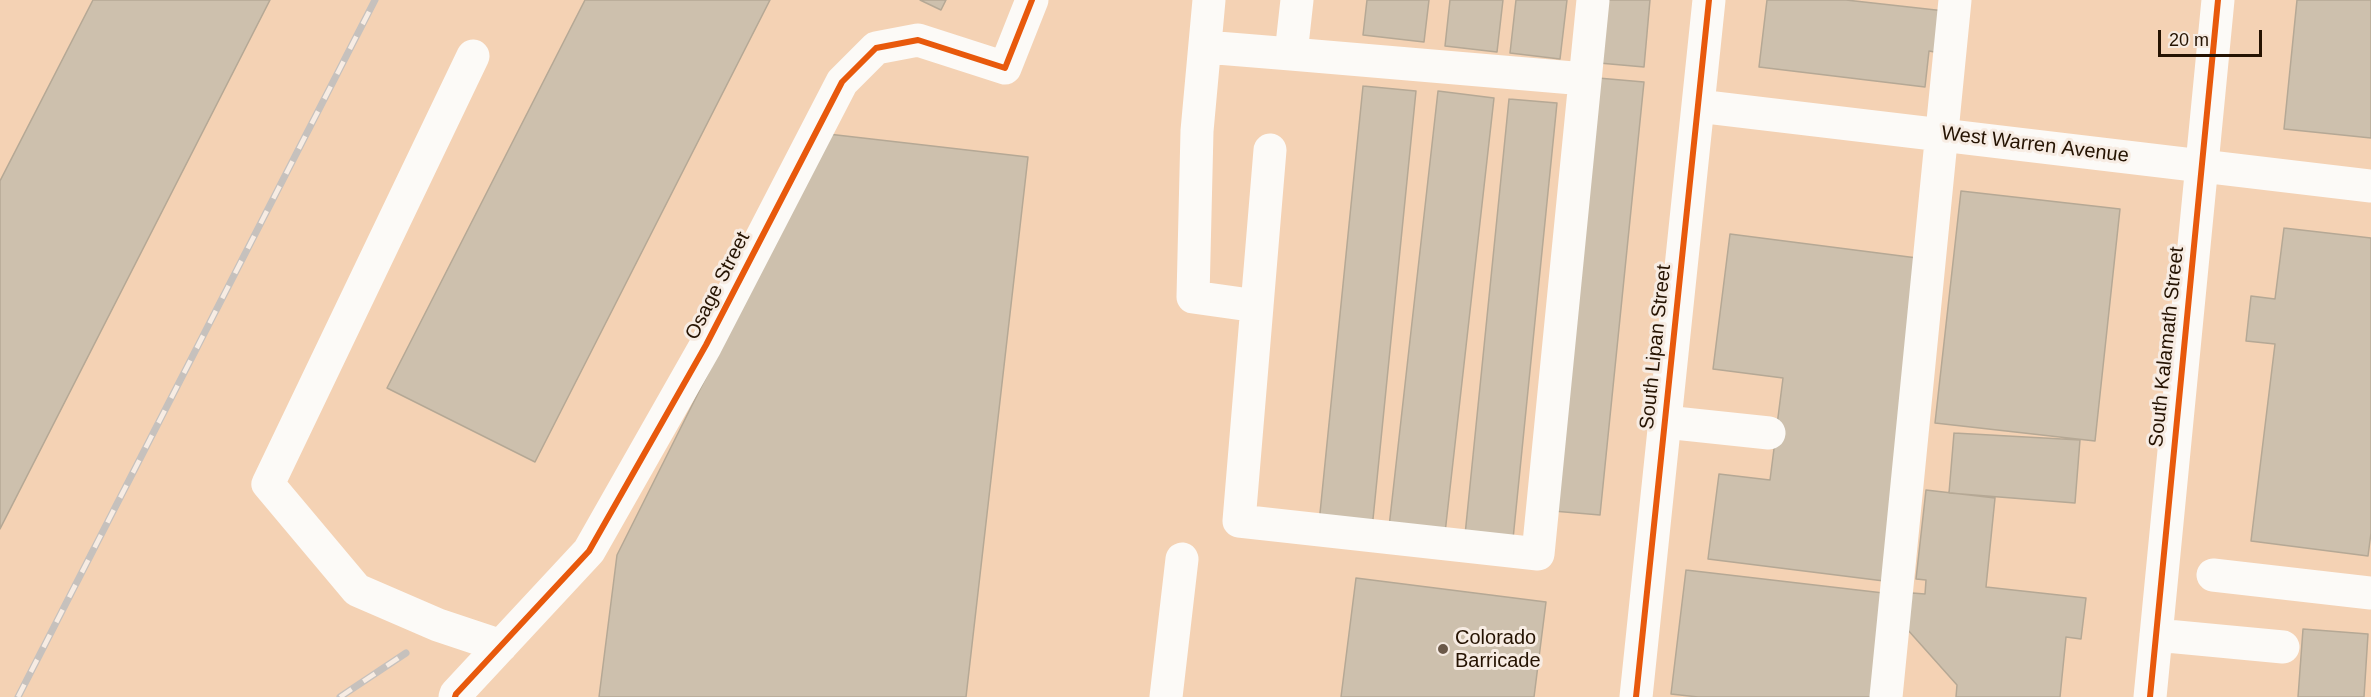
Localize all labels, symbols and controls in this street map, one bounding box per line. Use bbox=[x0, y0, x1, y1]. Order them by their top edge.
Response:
scale bar bbox=[2161, 18, 2264, 56]
text: 20 m bbox=[2169, 30, 2209, 50]
street label: West Warren Avenue bbox=[1940, 122, 2130, 168]
street label: Osage Street bbox=[681, 228, 755, 344]
street label: South Kalamath Street bbox=[2145, 246, 2189, 448]
street label: South Lipan Street bbox=[1635, 263, 1677, 431]
place label: Colorado Barricade bbox=[1455, 626, 1541, 673]
marker: Colorado Barricade bbox=[1436, 642, 1450, 656]

